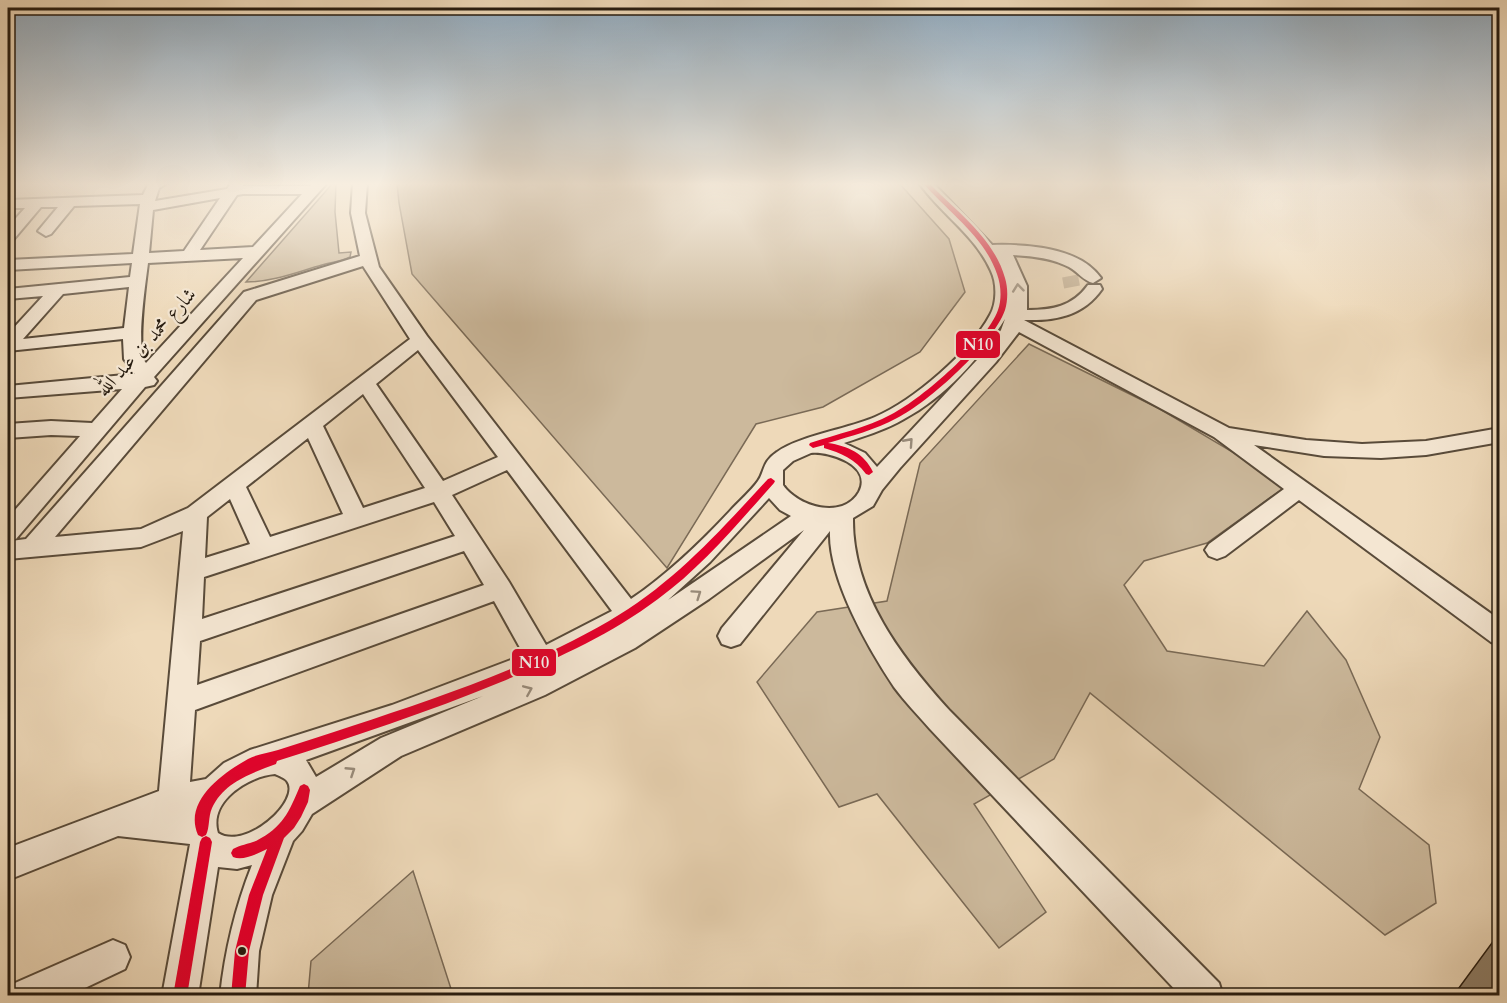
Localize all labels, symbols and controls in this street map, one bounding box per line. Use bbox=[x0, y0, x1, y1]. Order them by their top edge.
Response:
street label: شارع محمد بن عبد الله bbox=[88, 280, 205, 405]
one-way arrow bbox=[1012, 283, 1025, 293]
line badge: N10 bbox=[955, 330, 1001, 359]
text: N10 bbox=[963, 334, 993, 356]
one-way arrow bbox=[902, 439, 913, 449]
one-way arrow bbox=[690, 590, 701, 601]
line badge: N10 bbox=[511, 648, 557, 677]
text: N10 bbox=[519, 652, 549, 674]
one-way arrow bbox=[521, 685, 532, 697]
one-way arrow bbox=[344, 767, 355, 778]
unlabelled marker bbox=[236, 945, 248, 957]

